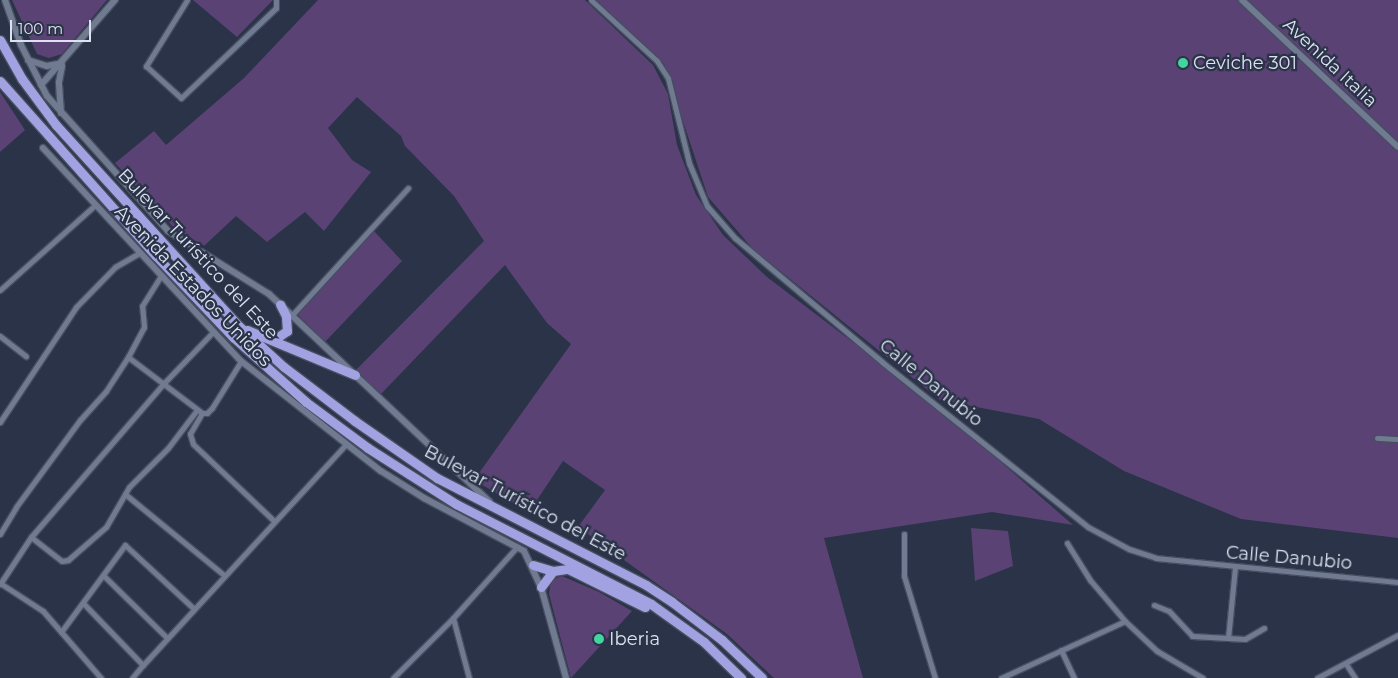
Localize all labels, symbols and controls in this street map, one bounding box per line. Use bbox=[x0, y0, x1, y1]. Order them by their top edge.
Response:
scale bar bbox=[12, 10, 94, 42]
street label: Avenida Italia bbox=[1279, 14, 1381, 112]
text: 100 m bbox=[18, 19, 63, 38]
place label: Ceviche 301 bbox=[1193, 52, 1297, 74]
marker: Ceviche 301 bbox=[1177, 57, 1189, 69]
street label: Bulevar Turístico del Este bbox=[113, 164, 283, 344]
street label: Avenida Estados Unidos bbox=[110, 201, 276, 371]
street label: Calle Danubio bbox=[875, 335, 987, 431]
street label: Bulevar Turístico del Este bbox=[420, 441, 630, 565]
street label: Calle Danubio bbox=[1225, 542, 1353, 574]
place label: Iberia bbox=[609, 628, 660, 650]
marker: Iberia bbox=[593, 633, 605, 645]

